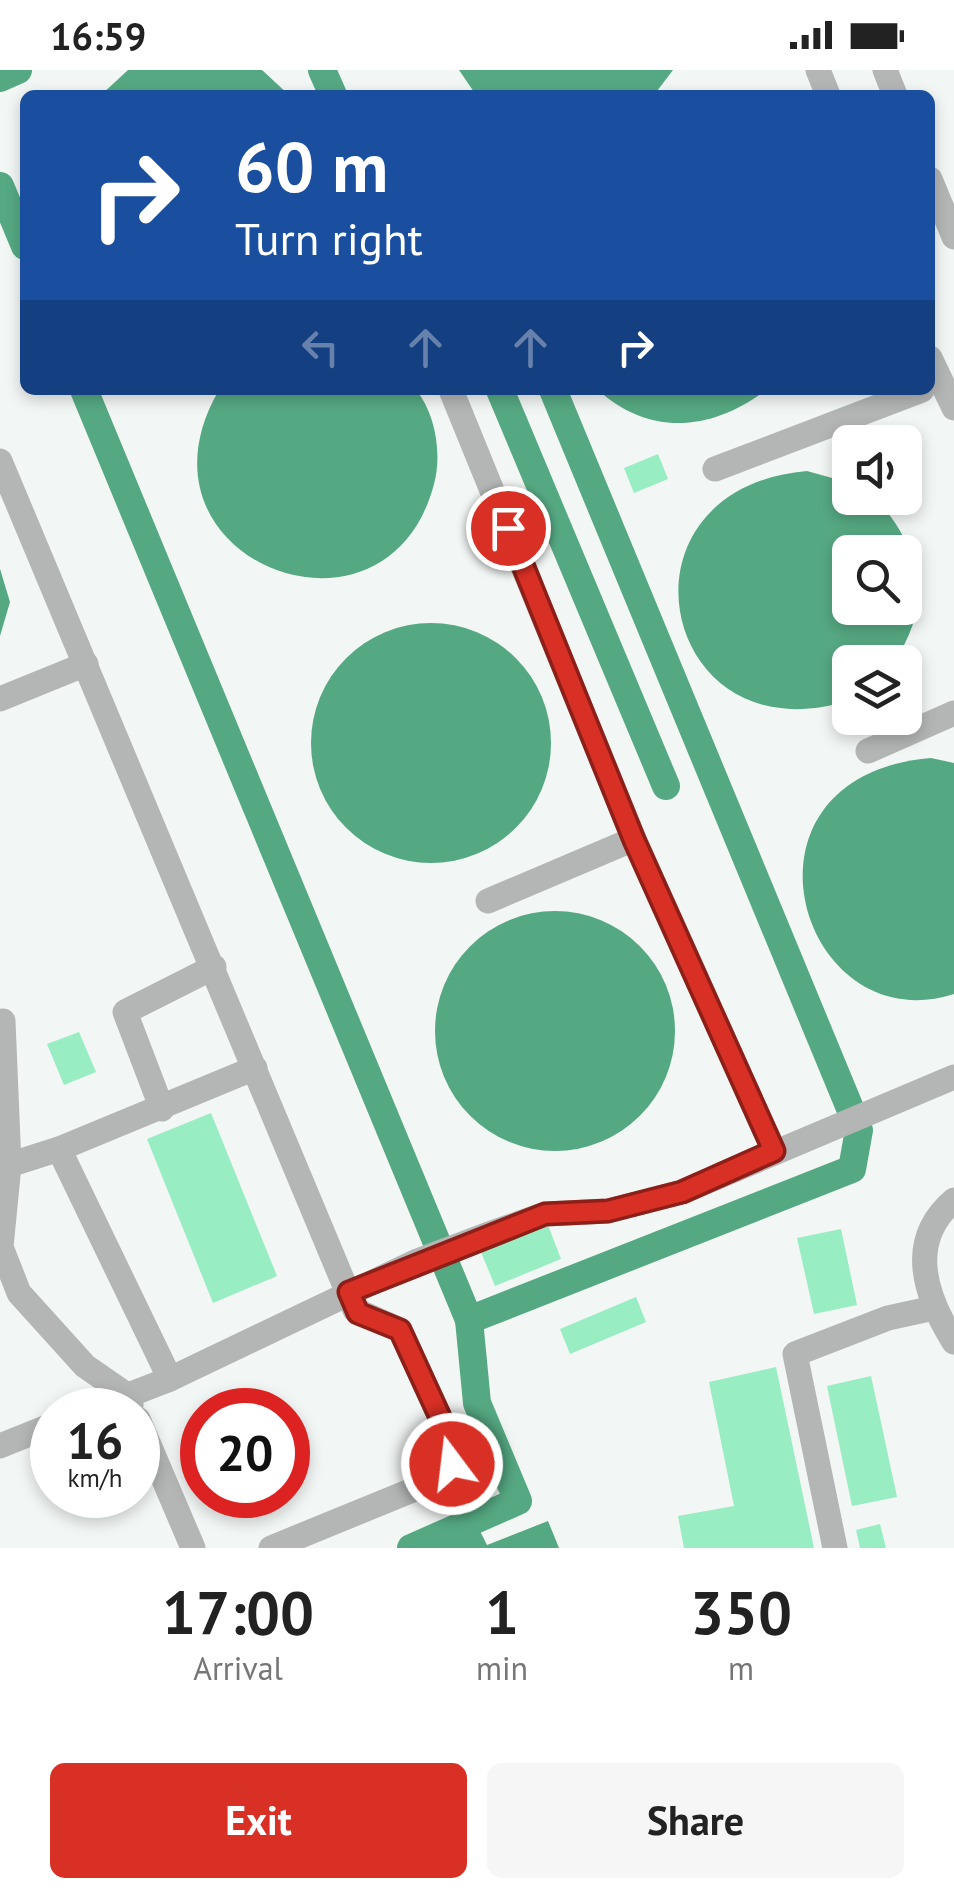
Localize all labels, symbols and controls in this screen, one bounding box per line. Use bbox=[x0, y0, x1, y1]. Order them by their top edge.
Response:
text: 16:59 bbox=[50, 11, 146, 60]
text: 60 m bbox=[235, 121, 388, 211]
icon: right bbox=[70, 130, 200, 260]
text: Turn right bbox=[235, 209, 423, 267]
icon: left bbox=[293, 320, 348, 375]
icon: ahead bbox=[398, 320, 453, 375]
icon: ahead bbox=[503, 320, 558, 375]
icon: right bbox=[608, 320, 663, 375]
map controls bbox=[832, 425, 922, 735]
button: sound bbox=[832, 425, 922, 515]
pin bbox=[466, 486, 551, 571]
icon: arrive bbox=[481, 501, 536, 556]
button: search bbox=[832, 535, 922, 625]
button: layers bbox=[832, 645, 922, 735]
speed limit sign: 20 bbox=[180, 1388, 310, 1518]
text: 16 bbox=[67, 1408, 123, 1473]
position arrow bbox=[400, 1412, 504, 1516]
text: km/h bbox=[68, 1462, 122, 1494]
text: 17:00 bbox=[162, 1573, 314, 1651]
text: 1 bbox=[485, 1573, 519, 1651]
text: 350 bbox=[690, 1573, 792, 1651]
text: Arrival bbox=[193, 1647, 283, 1689]
text: min bbox=[476, 1647, 528, 1689]
text: m bbox=[728, 1647, 754, 1689]
button: Exit bbox=[50, 1763, 467, 1878]
button: Share bbox=[487, 1763, 904, 1878]

